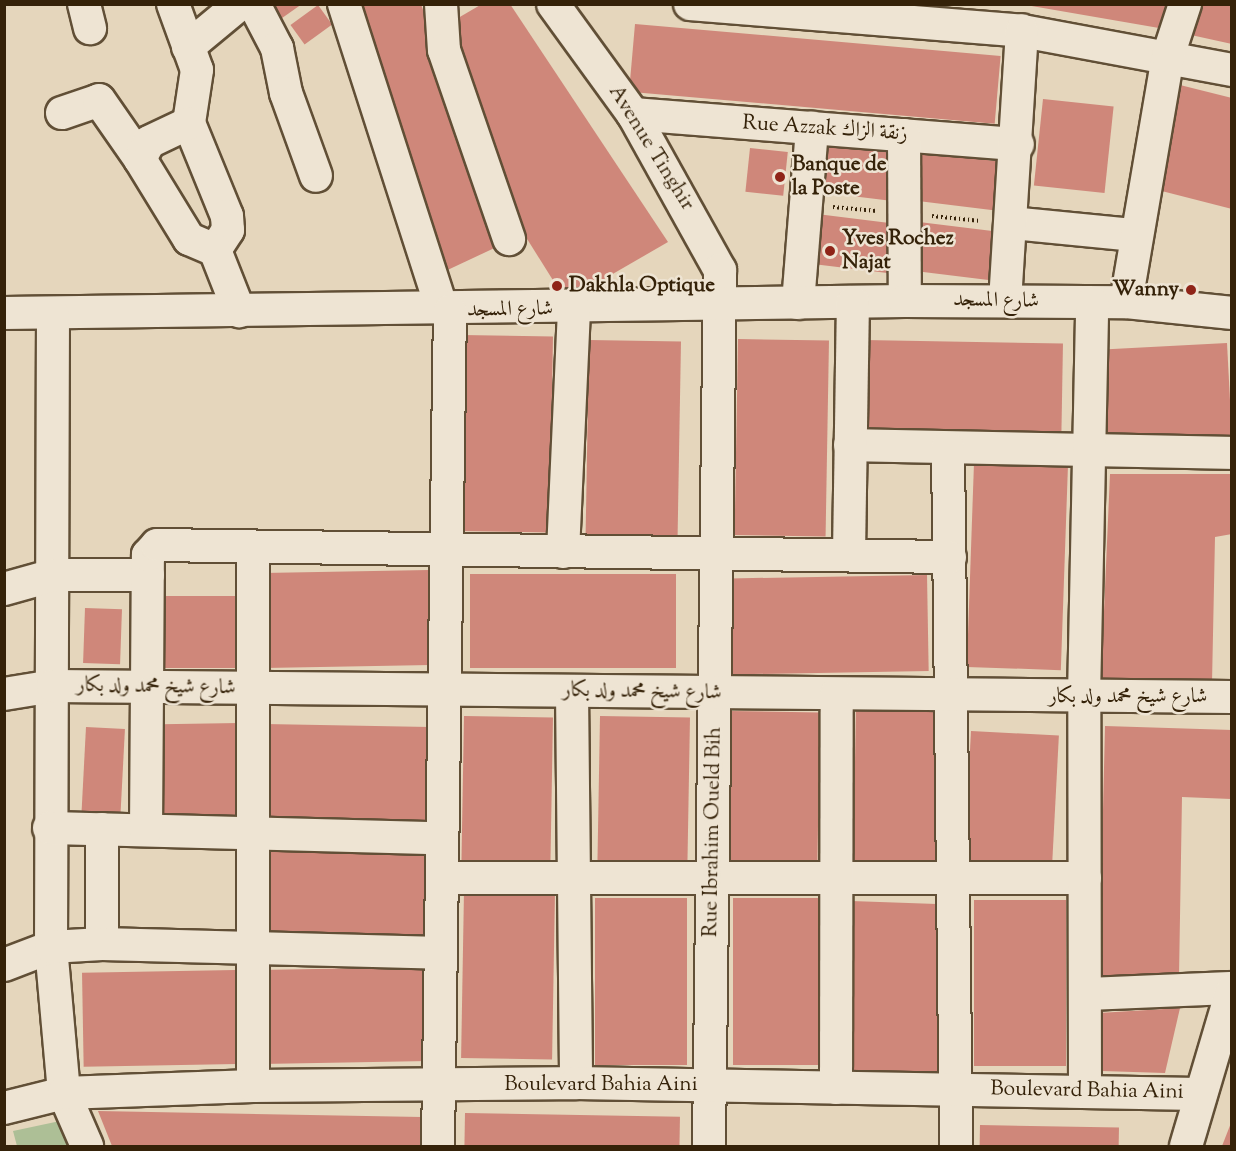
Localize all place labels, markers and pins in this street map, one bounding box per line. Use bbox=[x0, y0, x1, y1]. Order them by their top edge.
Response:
place label: Banque de la Poste bbox=[792, 152, 886, 202]
marker: Banque de la Poste bbox=[773, 170, 787, 184]
place label: Yves Rochez Najat bbox=[842, 226, 954, 276]
marker: Yves Rochez Najat bbox=[823, 244, 837, 258]
place label: Dakhla Optique bbox=[569, 273, 715, 299]
place label: Wanny bbox=[1113, 277, 1179, 303]
marker: Dakhla Optique bbox=[550, 279, 564, 293]
marker: Wanny bbox=[1184, 283, 1198, 297]

